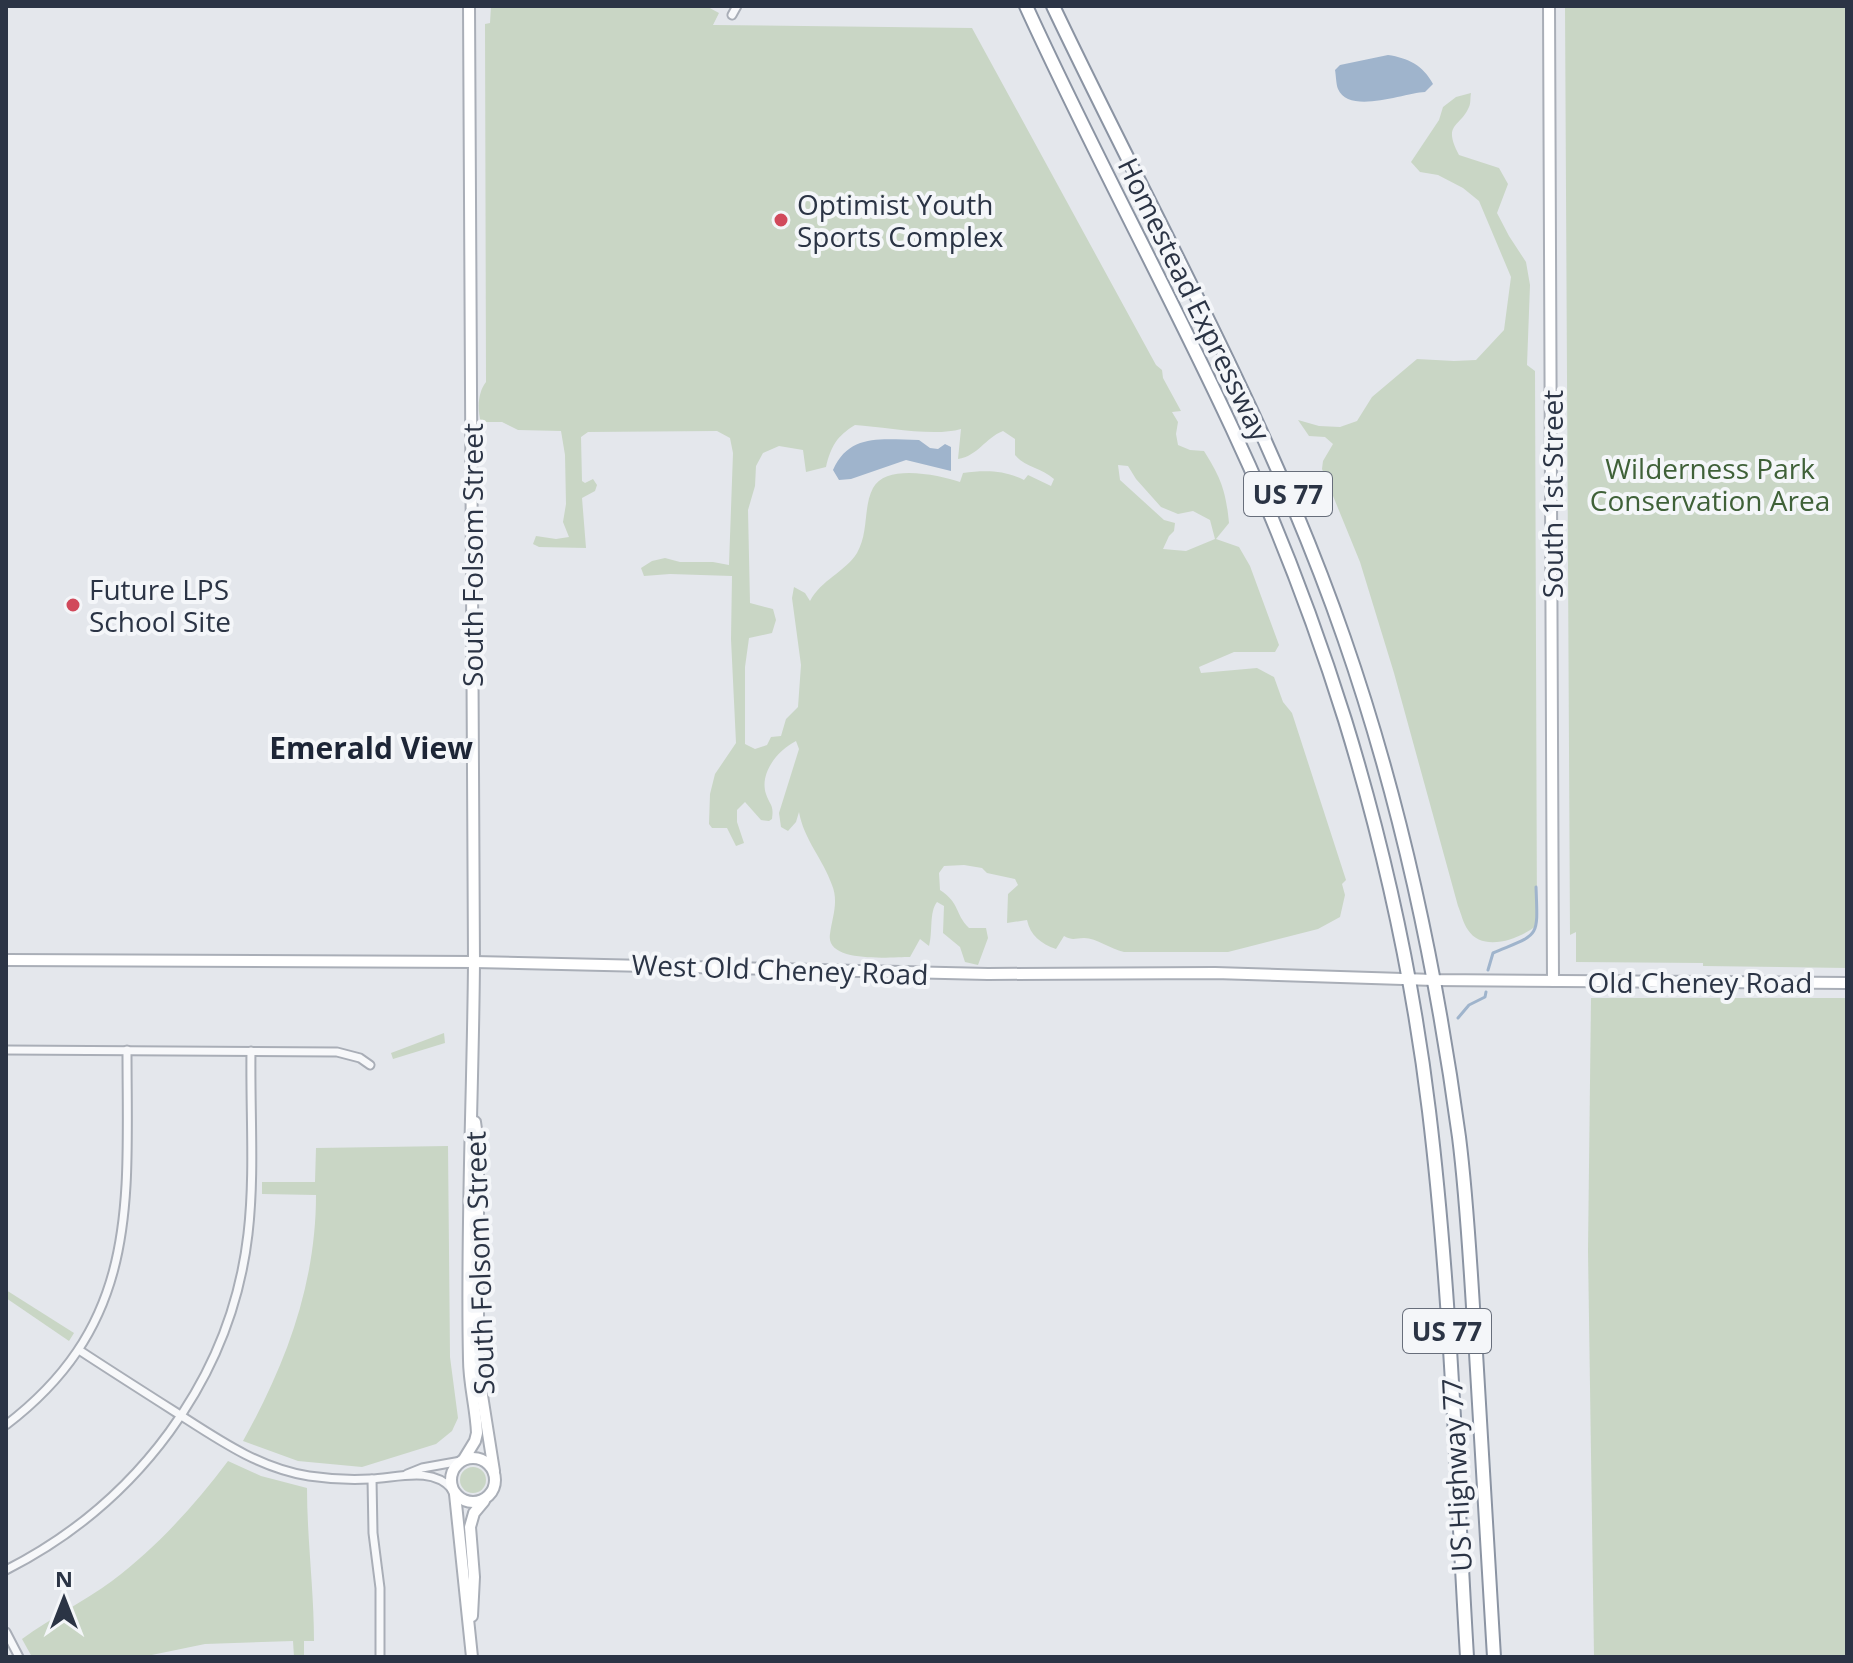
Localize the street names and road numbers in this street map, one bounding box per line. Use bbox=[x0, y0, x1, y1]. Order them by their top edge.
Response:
street label: Homestead Expressway bbox=[1110, 151, 1281, 448]
street label: South 1st Street bbox=[1533, 390, 1571, 598]
street label: South Folsom Street bbox=[453, 423, 491, 687]
road number: US 77 bbox=[1244, 472, 1332, 516]
street label: West Old Cheney Road bbox=[631, 945, 929, 993]
street label: Old Cheney Road bbox=[1588, 963, 1812, 1001]
street label: South Folsom Street bbox=[455, 1131, 503, 1395]
road number: US 77 bbox=[1403, 1309, 1491, 1353]
street label: US Highway 77 bbox=[1432, 1377, 1480, 1573]

